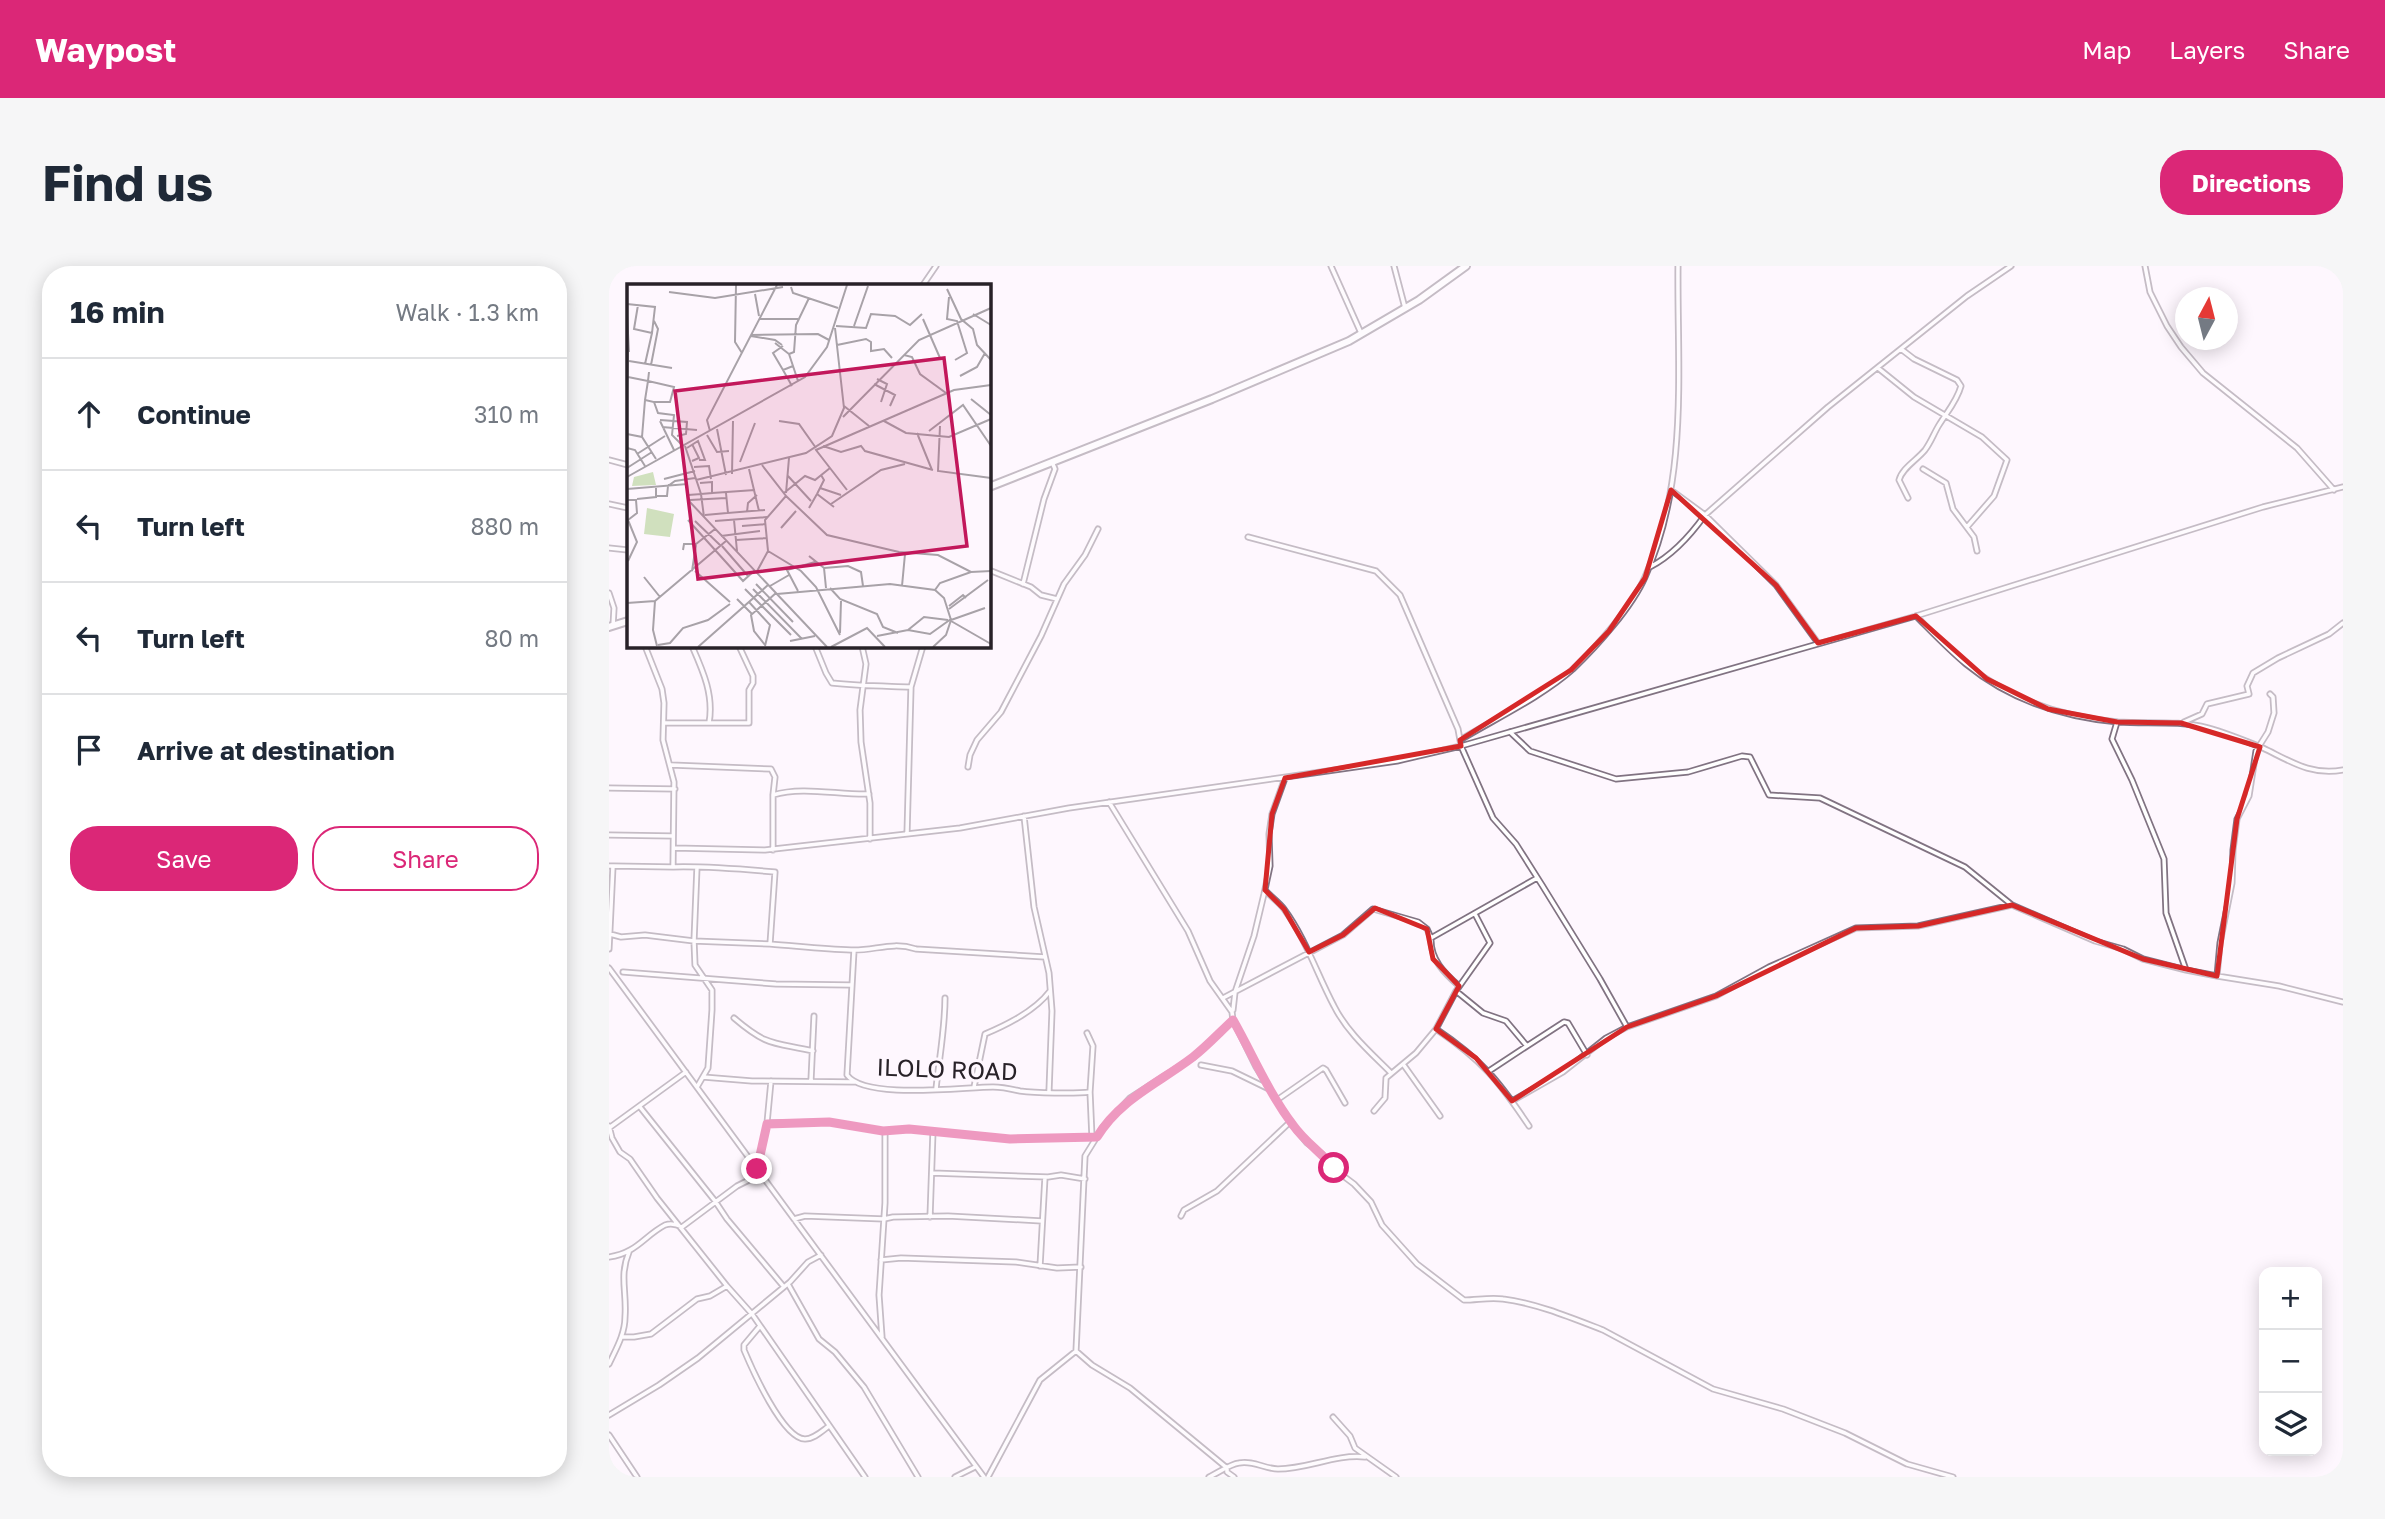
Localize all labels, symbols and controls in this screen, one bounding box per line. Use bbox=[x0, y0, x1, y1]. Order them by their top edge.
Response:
text: Waypost bbox=[35, 30, 176, 69]
text: Map bbox=[2082, 35, 2131, 64]
text: Layers bbox=[2169, 35, 2245, 64]
text: Share bbox=[2283, 35, 2350, 64]
button: Directions bbox=[2160, 150, 2343, 215]
text: Find us bbox=[42, 153, 213, 212]
inset map bbox=[627, 284, 991, 648]
north arrow bbox=[2175, 287, 2238, 350]
text: 16 min bbox=[70, 294, 165, 330]
text: Walk · 1.3 km bbox=[395, 298, 539, 326]
icon: ahead bbox=[70, 395, 108, 433]
text: Continue bbox=[137, 399, 251, 430]
text: 310 m bbox=[474, 400, 539, 428]
icon: left bbox=[70, 507, 108, 545]
text: Turn left bbox=[137, 511, 245, 542]
text: 880 m bbox=[471, 512, 539, 540]
icon: left bbox=[70, 619, 108, 657]
text: Turn left bbox=[137, 623, 245, 654]
text: 80 m bbox=[485, 624, 539, 652]
icon: arrive bbox=[70, 731, 108, 769]
text: Arrive at destination bbox=[137, 735, 395, 766]
button: Save bbox=[70, 826, 298, 891]
button: Share bbox=[312, 826, 539, 891]
street label: ILOLO ROAD bbox=[876, 1052, 1018, 1085]
route start bbox=[1318, 1152, 1349, 1183]
route end bbox=[741, 1153, 772, 1184]
map controls bbox=[2259, 1267, 2322, 1456]
button: + bbox=[2259, 1267, 2322, 1330]
button: − bbox=[2259, 1330, 2322, 1393]
button: layers bbox=[2259, 1393, 2322, 1456]

